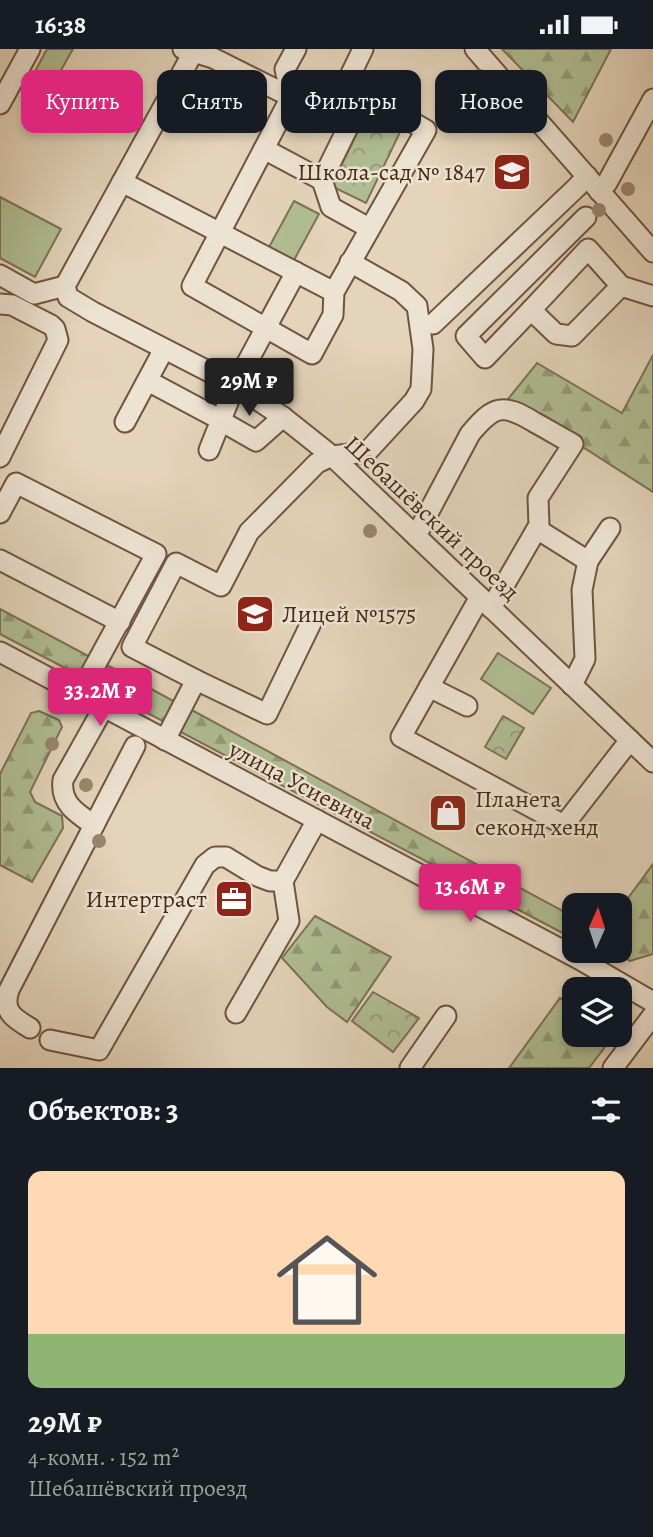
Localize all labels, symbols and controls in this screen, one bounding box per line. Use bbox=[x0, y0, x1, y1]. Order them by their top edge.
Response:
text: 16:38 bbox=[35, 7, 86, 42]
chip: Купить bbox=[21, 70, 143, 133]
chip: Снять bbox=[157, 70, 267, 133]
chip: Фильтры bbox=[281, 70, 421, 133]
chip: Новое bbox=[435, 70, 547, 133]
school or university icon: Школа-сад № 1847 bbox=[491, 151, 533, 193]
place label: Школа-сад № 1847 bbox=[297, 156, 486, 188]
pin: 29M ₽ bbox=[200, 359, 298, 418]
text: 29M ₽ bbox=[221, 365, 277, 396]
street label: Шебашёвский проезд bbox=[337, 428, 527, 608]
school or university icon: Лицей №1575 bbox=[234, 593, 276, 635]
place label: Лицей №1575 bbox=[282, 598, 416, 630]
pin: 33.2M ₽ bbox=[35, 669, 165, 728]
text: 33.2M ₽ bbox=[64, 675, 136, 706]
street label: улица Усиевича bbox=[222, 732, 381, 837]
place label: Планета секонд хенд bbox=[475, 783, 599, 843]
shop icon: Планета секонд хенд bbox=[427, 792, 469, 834]
pin: 13.6M ₽ bbox=[405, 865, 535, 924]
text: 13.6M ₽ bbox=[435, 871, 505, 902]
office icon: Интертраст bbox=[213, 878, 255, 920]
place label: Интертраст bbox=[86, 883, 207, 915]
north arrow bbox=[562, 893, 632, 963]
map controls bbox=[562, 893, 632, 1047]
button: layers bbox=[562, 977, 632, 1047]
text: Объектов: 3 bbox=[28, 1090, 179, 1130]
icon: filters bbox=[587, 1091, 625, 1129]
icon: home bbox=[264, 1217, 390, 1343]
text: 29M ₽ bbox=[28, 1402, 102, 1442]
text: 4-комн. · 152 m² bbox=[28, 1442, 179, 1473]
text: Шебашёвский проезд bbox=[28, 1473, 247, 1504]

